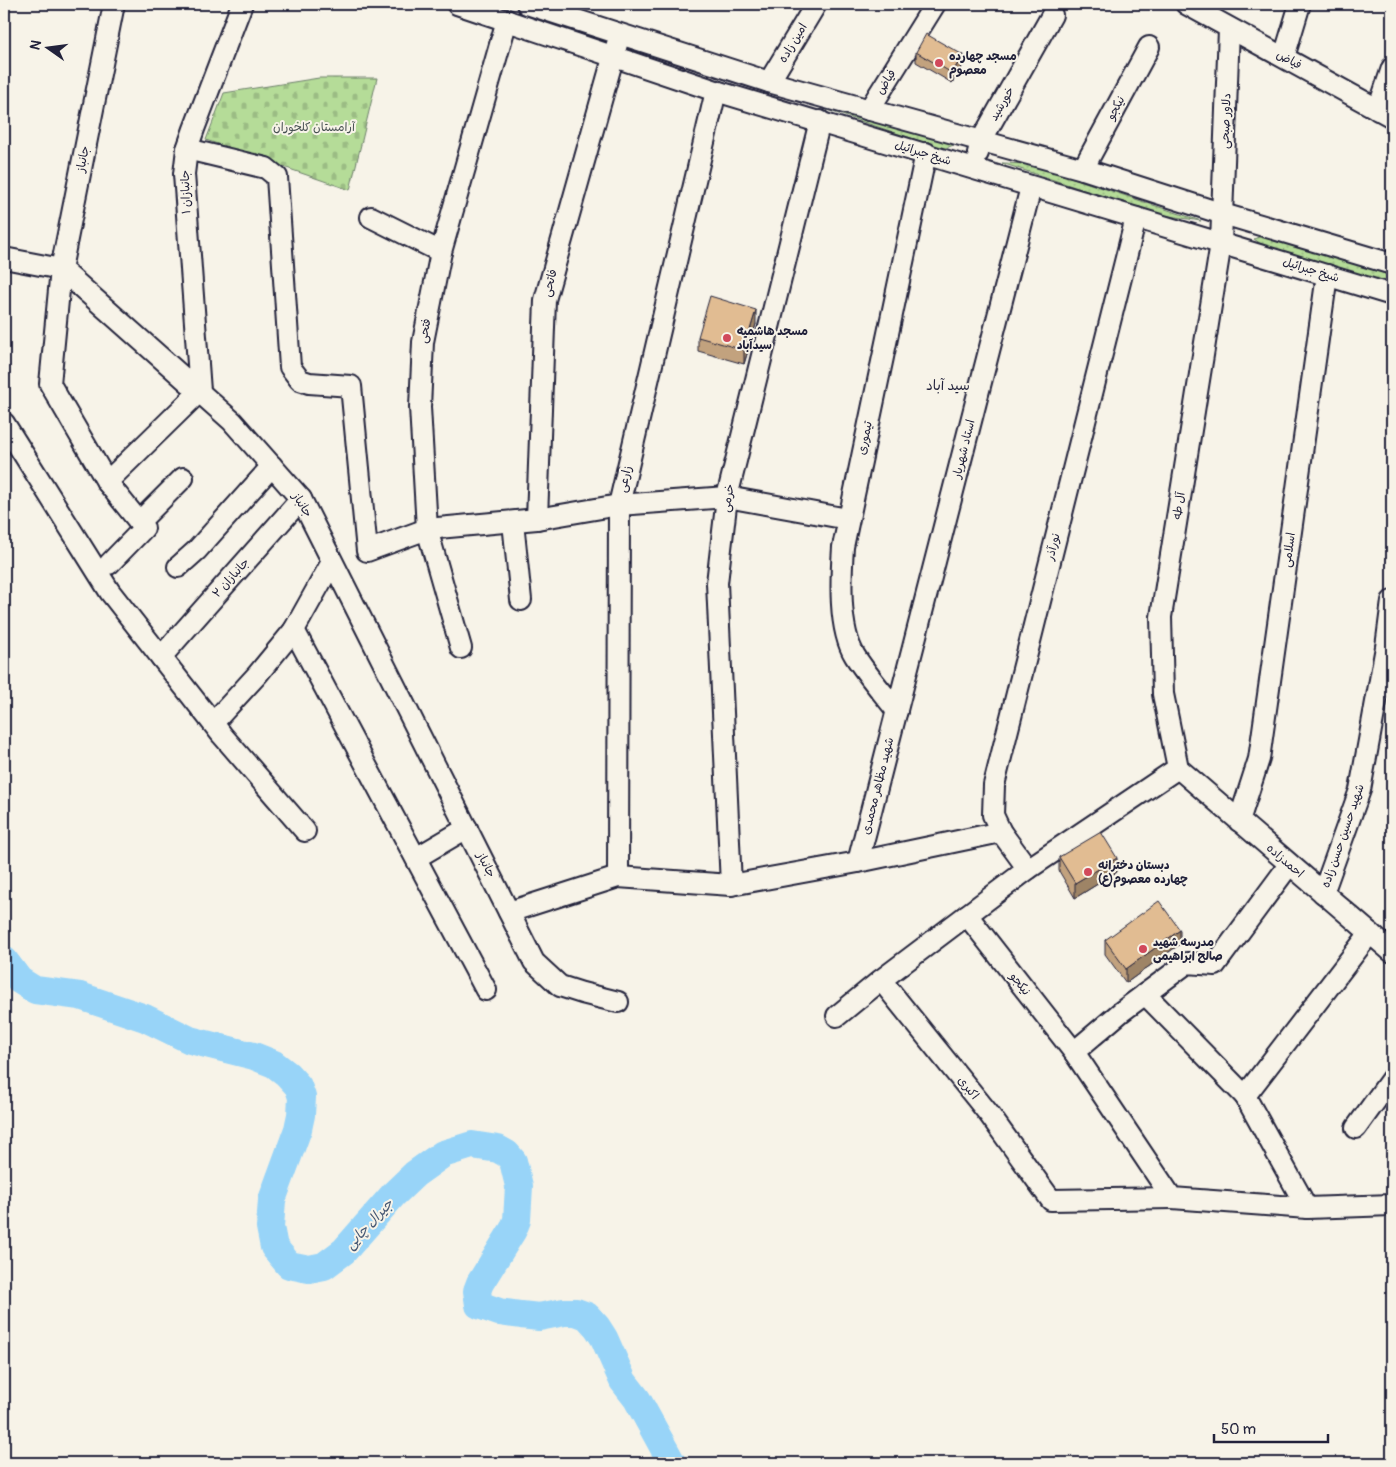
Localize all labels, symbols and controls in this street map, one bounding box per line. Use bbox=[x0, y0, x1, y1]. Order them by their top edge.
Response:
street label: امین زاده bbox=[775, 20, 811, 66]
north arrow bbox=[22, 22, 72, 72]
text: N bbox=[26, 38, 45, 52]
street label: فیاض bbox=[1274, 47, 1304, 73]
place label: مسجد چهارده معصوم bbox=[949, 49, 1017, 79]
marker: مسجد چهارده معصوم bbox=[933, 57, 945, 69]
street label: فیاض bbox=[873, 67, 899, 97]
street label: خورشید bbox=[986, 84, 1018, 124]
street label: دلاور صبحی bbox=[1218, 93, 1234, 149]
street label: نیکجو bbox=[1103, 94, 1128, 123]
park label: آرامستان کلخوران bbox=[273, 120, 356, 135]
street label: شیخ جبرائیل bbox=[893, 137, 953, 170]
street label: جانباز bbox=[73, 145, 93, 174]
street label: جانبازان ۱ bbox=[178, 170, 194, 214]
street label: شیخ جبرائیل bbox=[1281, 254, 1341, 287]
street label: فاتحی bbox=[539, 268, 561, 298]
street label: فتحی bbox=[415, 317, 435, 345]
place label: مسجد هاشمیه سیدآباد bbox=[737, 324, 808, 353]
marker: مسجد هاشمیه سیدآباد bbox=[721, 332, 733, 344]
district label: سید آباد bbox=[926, 377, 970, 394]
street label: استاد شهریار bbox=[949, 418, 979, 481]
street label: تیموری bbox=[854, 419, 876, 456]
street label: زارعی bbox=[615, 464, 635, 494]
street label: خرمی bbox=[718, 483, 738, 513]
street label: جانباز bbox=[288, 489, 315, 520]
street label: آل طه bbox=[1169, 490, 1189, 521]
street label: نورآذر bbox=[1042, 532, 1064, 563]
street label: اسلامی bbox=[1279, 532, 1299, 568]
street label: جانبازان ۲ bbox=[209, 555, 253, 601]
street label: شهید مظاهر محمدی bbox=[859, 736, 897, 836]
street label: شهید حسین حسن زاده bbox=[1318, 782, 1368, 890]
street label: احمدزاده bbox=[1263, 841, 1307, 881]
street label: جانباز bbox=[473, 849, 499, 880]
place label: دبستان دخترانه چهارده معصوم(ع) bbox=[1098, 858, 1188, 888]
marker: دبستان دخترانه چهارده معصوم(ع) bbox=[1082, 866, 1094, 878]
place label: مدرسه شهید صالح ابراهیمی bbox=[1153, 935, 1223, 964]
marker: مدرسه شهید صالح ابراهیمی bbox=[1137, 943, 1149, 955]
street label: نیکجو bbox=[1006, 969, 1034, 998]
street label: اکبری bbox=[954, 1073, 982, 1103]
water label: جیرال چایی bbox=[341, 1195, 398, 1253]
scale bar bbox=[1214, 1412, 1327, 1444]
text: 50 m bbox=[1221, 1420, 1256, 1439]

